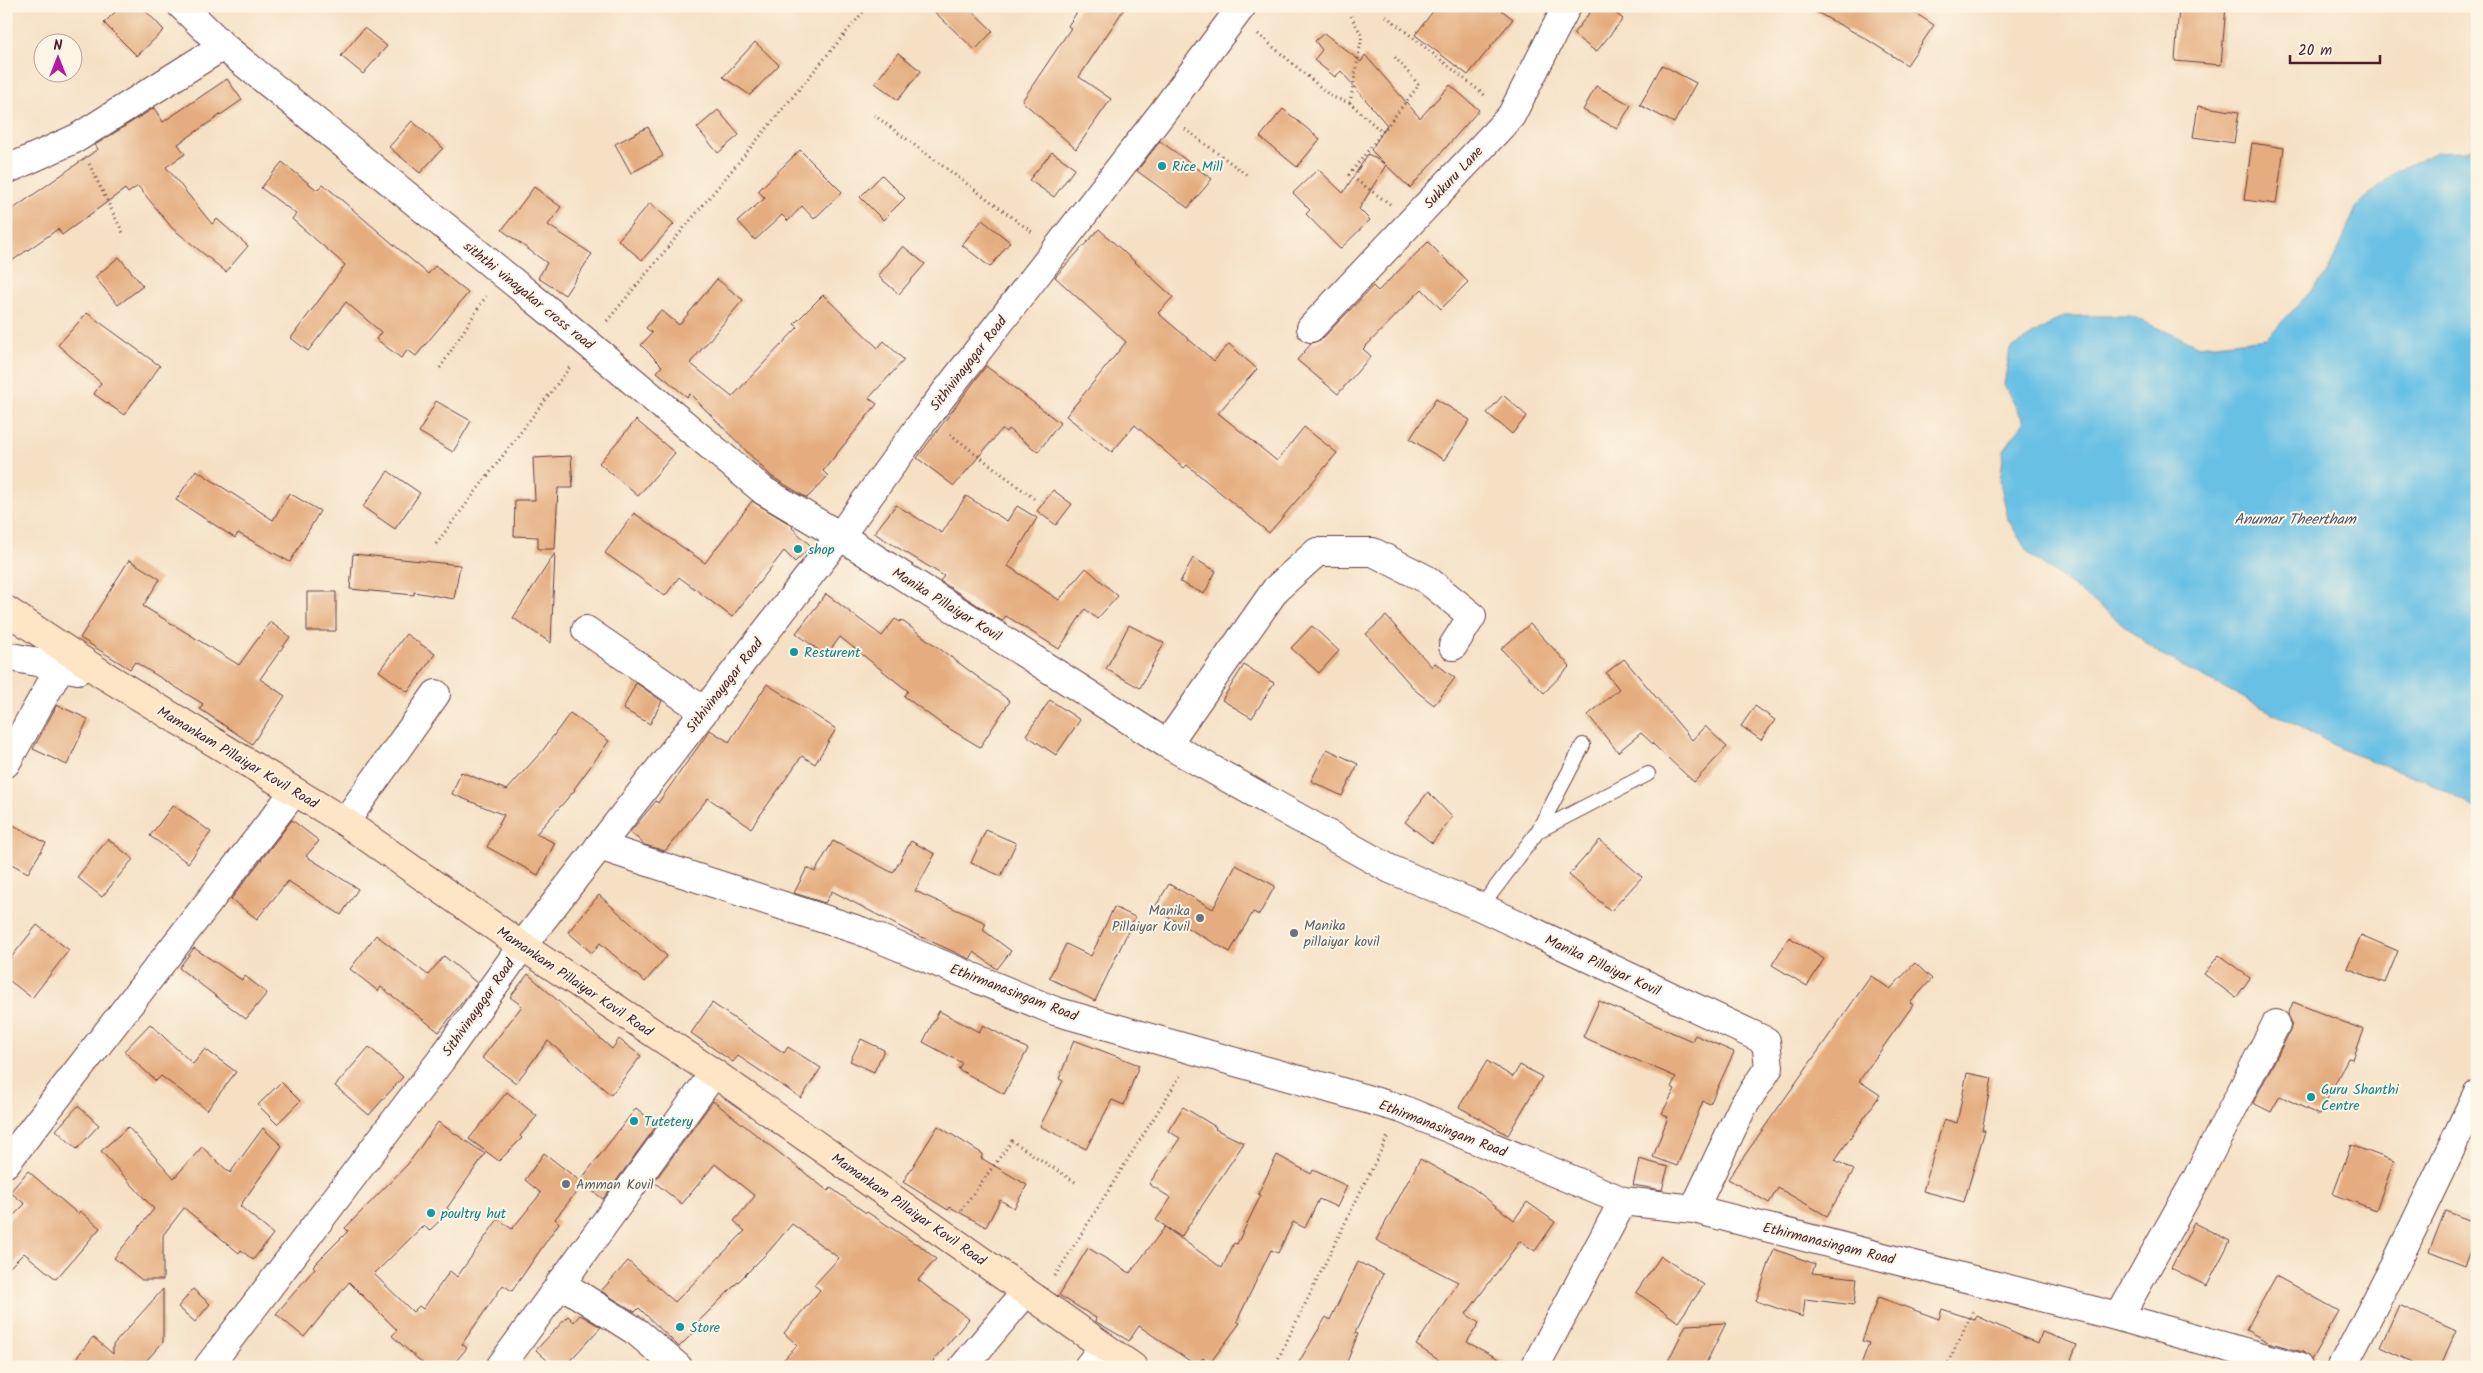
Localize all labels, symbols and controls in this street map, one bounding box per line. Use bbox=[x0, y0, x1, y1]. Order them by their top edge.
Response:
north arrow bbox=[32, 32, 82, 82]
scale bar bbox=[2290, 32, 2380, 64]
text: N bbox=[54, 35, 63, 57]
text: 20 m bbox=[2298, 39, 2332, 63]
street label: Sukkuru Lane bbox=[1419, 141, 1489, 214]
place label: Rice Mill bbox=[1172, 156, 1223, 178]
marker: Rice Mill bbox=[1156, 160, 1168, 172]
street label: siththi vinayakar cross road bbox=[458, 236, 599, 356]
street label: Sithivinayagar Road bbox=[925, 311, 1013, 416]
water label: Anumar Theertham bbox=[2234, 508, 2357, 532]
place label: shop bbox=[808, 539, 835, 561]
marker: shop bbox=[792, 543, 804, 555]
street label: Manika Pillaiyar Kovil bbox=[887, 562, 1006, 648]
street label: Sithivinayagar Road bbox=[681, 633, 769, 738]
place label: Resturent bbox=[804, 642, 861, 664]
marker: Resturent bbox=[788, 646, 800, 658]
street label: Mamankam Pillaiyar Kovil Road bbox=[153, 701, 323, 815]
place label: Manika Pillaiyar Kovil bbox=[1112, 900, 1191, 938]
marker: Manika Pillaiyar Kovil bbox=[1194, 912, 1206, 924]
place label: Manika pillaiyar kovil bbox=[1303, 915, 1380, 953]
street label: Mamankam Pillaiyar Kovil Road bbox=[492, 921, 658, 1043]
marker: Manika pillaiyar kovil bbox=[1288, 927, 1300, 939]
street label: Manika Pillaiyar Kovil bbox=[1541, 929, 1665, 1003]
street label: Sithivinayagar Road bbox=[437, 953, 521, 1061]
street label: Ethirmanasingam Road bbox=[946, 958, 1082, 1028]
place label: Guru Shanthi Centre bbox=[2321, 1079, 2399, 1117]
marker: Guru Shanthi Centre bbox=[2305, 1091, 2317, 1103]
street label: Ethirmanasingam Road bbox=[1375, 1094, 1511, 1164]
place label: Tutetery bbox=[644, 1111, 693, 1133]
marker: Tutetery bbox=[628, 1115, 640, 1127]
street label: Mamankam Pillaiyar Kovil Road bbox=[826, 1148, 991, 1272]
place label: Amman Kovil bbox=[576, 1174, 654, 1196]
marker: Amman Kovil bbox=[560, 1178, 572, 1190]
place label: poultry hut bbox=[440, 1203, 507, 1225]
marker: poultry hut bbox=[425, 1207, 437, 1219]
street label: Ethirmanasingam Road bbox=[1760, 1217, 1898, 1271]
place label: Store bbox=[690, 1317, 721, 1339]
marker: Store bbox=[674, 1321, 686, 1333]

